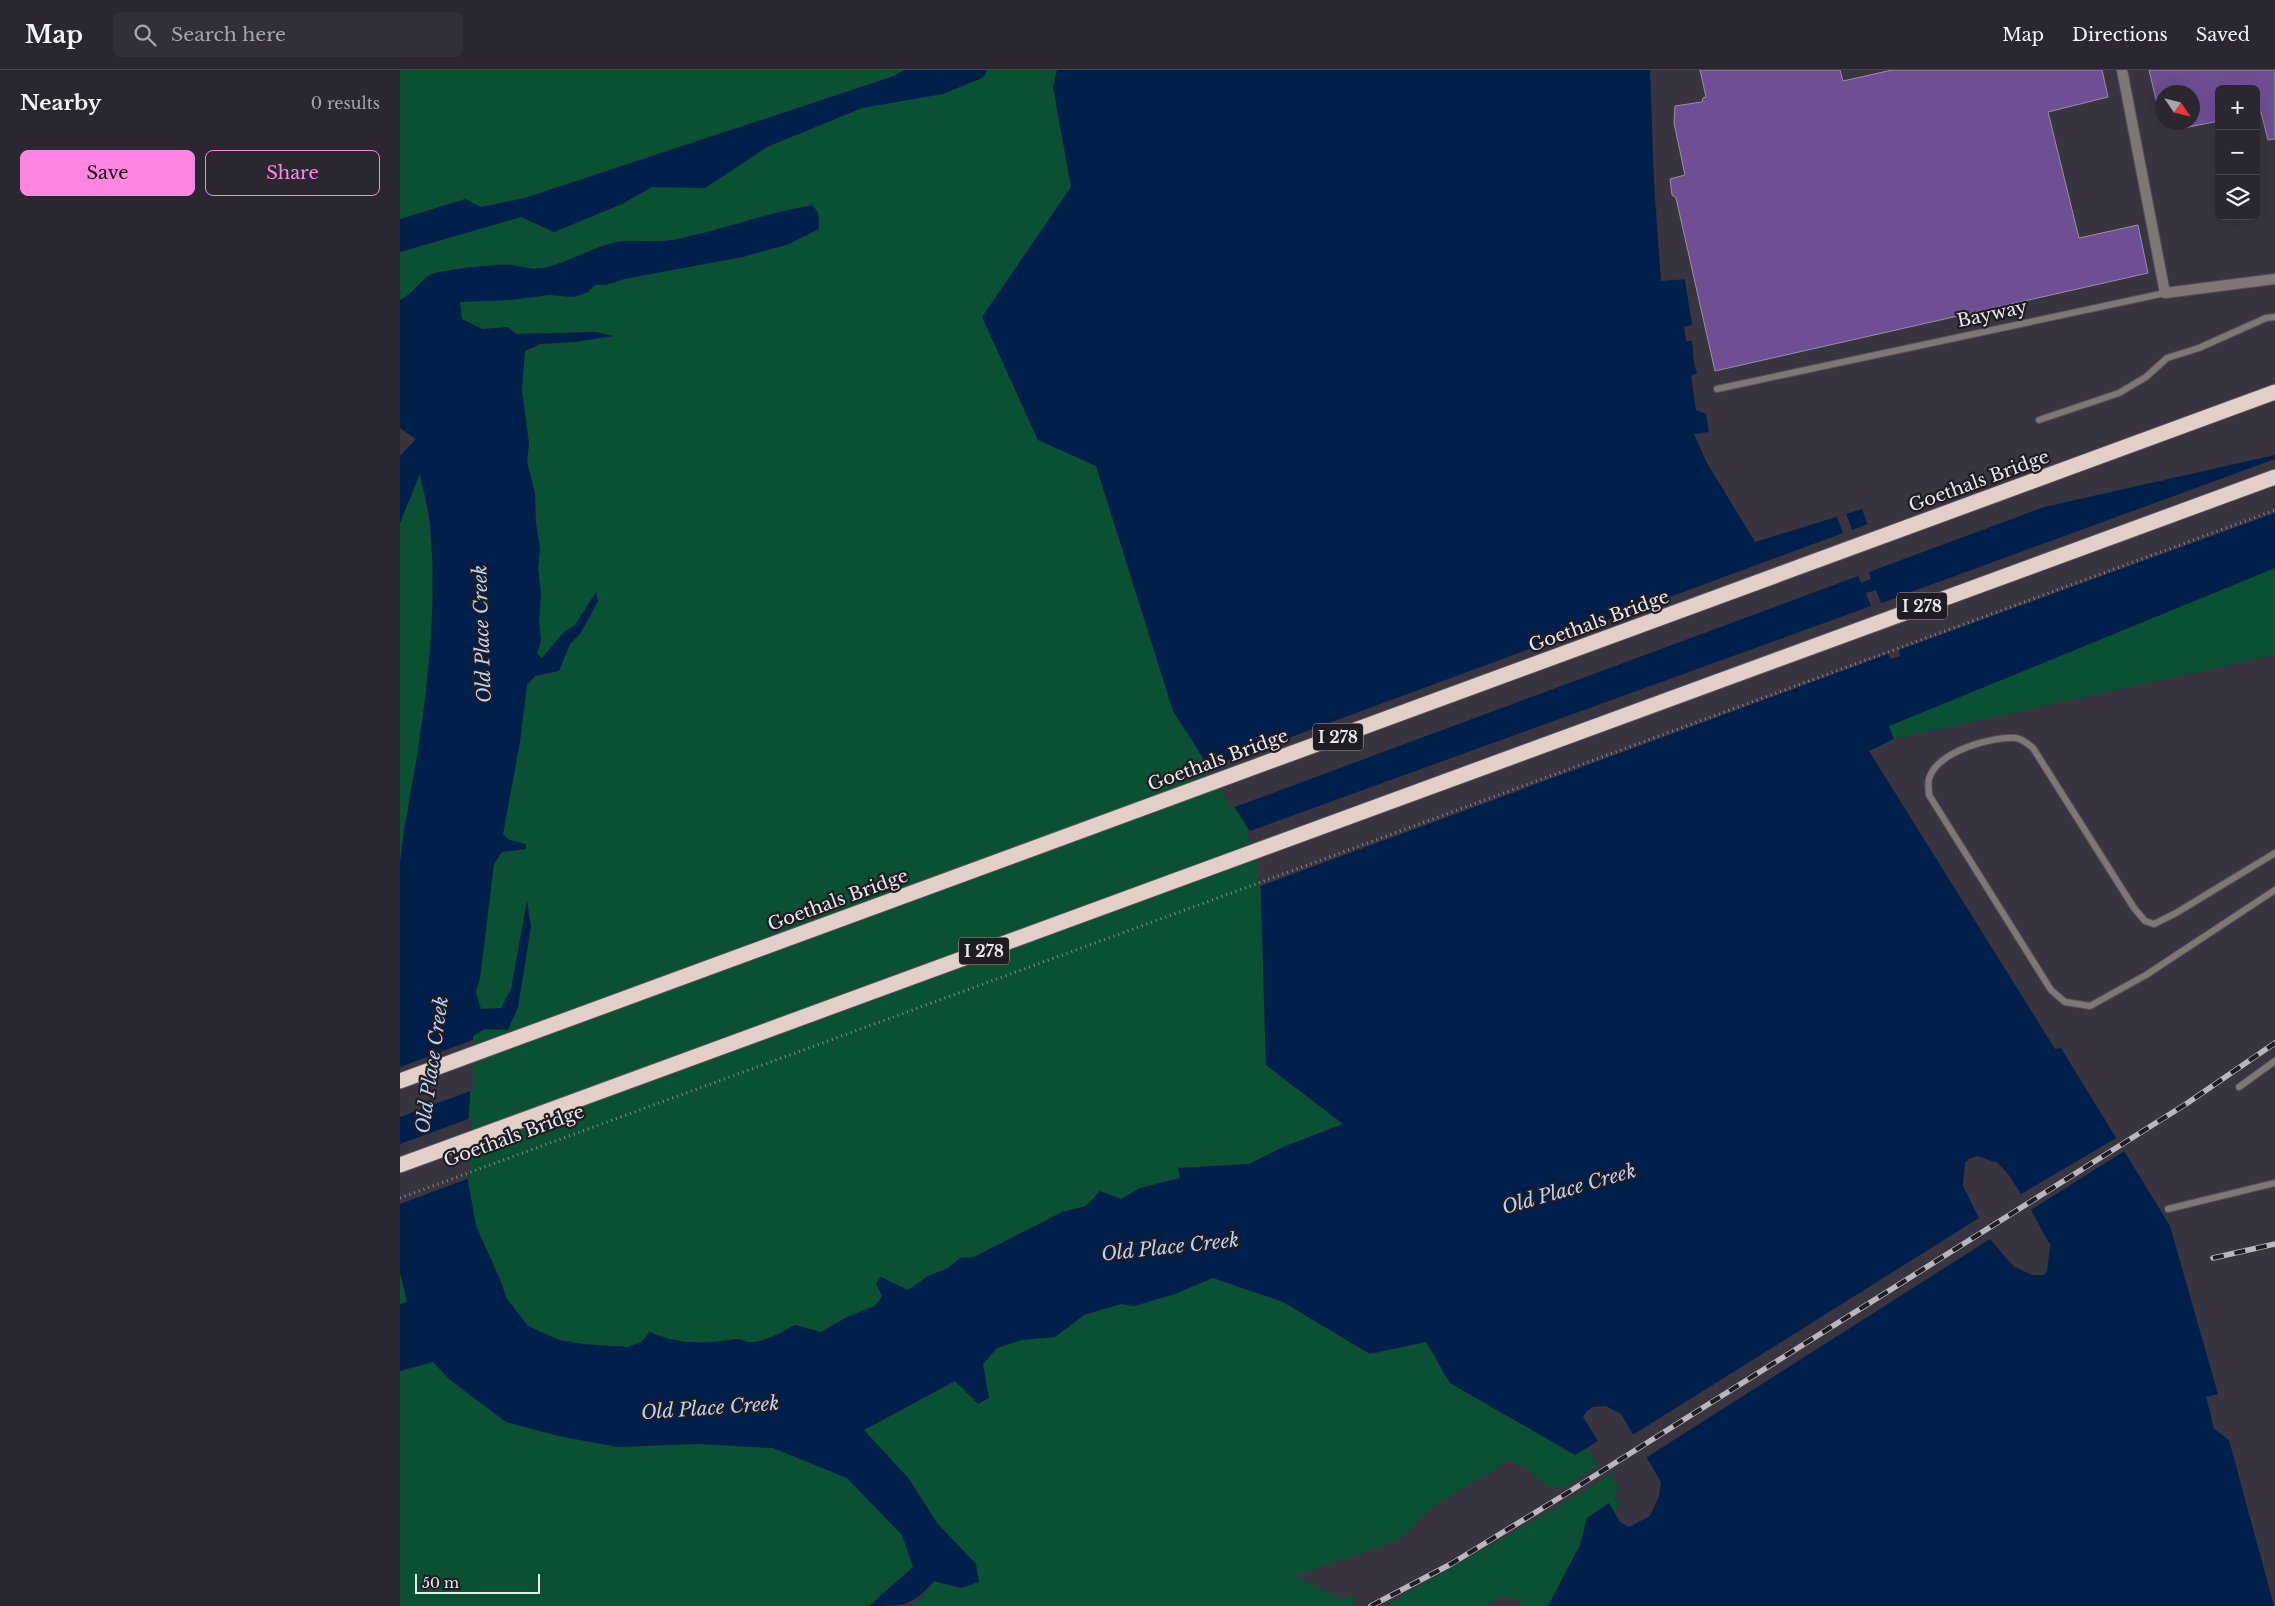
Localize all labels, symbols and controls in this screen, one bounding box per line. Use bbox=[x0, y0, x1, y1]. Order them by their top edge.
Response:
search box bbox=[113, 12, 463, 57]
text: Map bbox=[25, 20, 83, 49]
icon: search bbox=[131, 21, 159, 49]
text: Search here bbox=[171, 23, 286, 46]
text: Map bbox=[2002, 24, 2044, 46]
text: Directions bbox=[2072, 24, 2168, 46]
text: Saved bbox=[2196, 24, 2250, 46]
north arrow bbox=[2155, 85, 2200, 130]
map controls bbox=[2215, 85, 2260, 220]
button: + bbox=[2215, 85, 2260, 130]
text: Nearby bbox=[20, 90, 101, 116]
text: 0 results bbox=[311, 93, 380, 113]
button: − bbox=[2215, 130, 2260, 175]
button: Save bbox=[20, 150, 195, 196]
button: Share bbox=[205, 150, 380, 196]
button: layers bbox=[2215, 175, 2260, 220]
street label: Bayway bbox=[1955, 296, 2030, 332]
street label: Goethals Bridge bbox=[1906, 445, 2052, 517]
water label: Old Place Creek bbox=[468, 564, 496, 704]
street label: Goethals Bridge bbox=[1526, 585, 1672, 657]
road number: I 278 bbox=[1897, 592, 1947, 620]
street label: Goethals Bridge bbox=[1145, 724, 1291, 796]
road number: I 278 bbox=[1313, 724, 1363, 750]
street label: Goethals Bridge bbox=[765, 864, 911, 936]
road number: I 278 bbox=[959, 938, 1009, 964]
water label: Old Place Creek bbox=[411, 995, 453, 1135]
street label: Goethals Bridge bbox=[441, 1100, 587, 1172]
water label: Old Place Creek bbox=[1499, 1159, 1639, 1219]
water label: Old Place Creek bbox=[1100, 1228, 1240, 1266]
water label: Old Place Creek bbox=[640, 1392, 780, 1424]
scale bar bbox=[415, 1571, 540, 1594]
text: 50 m bbox=[422, 1574, 459, 1592]

